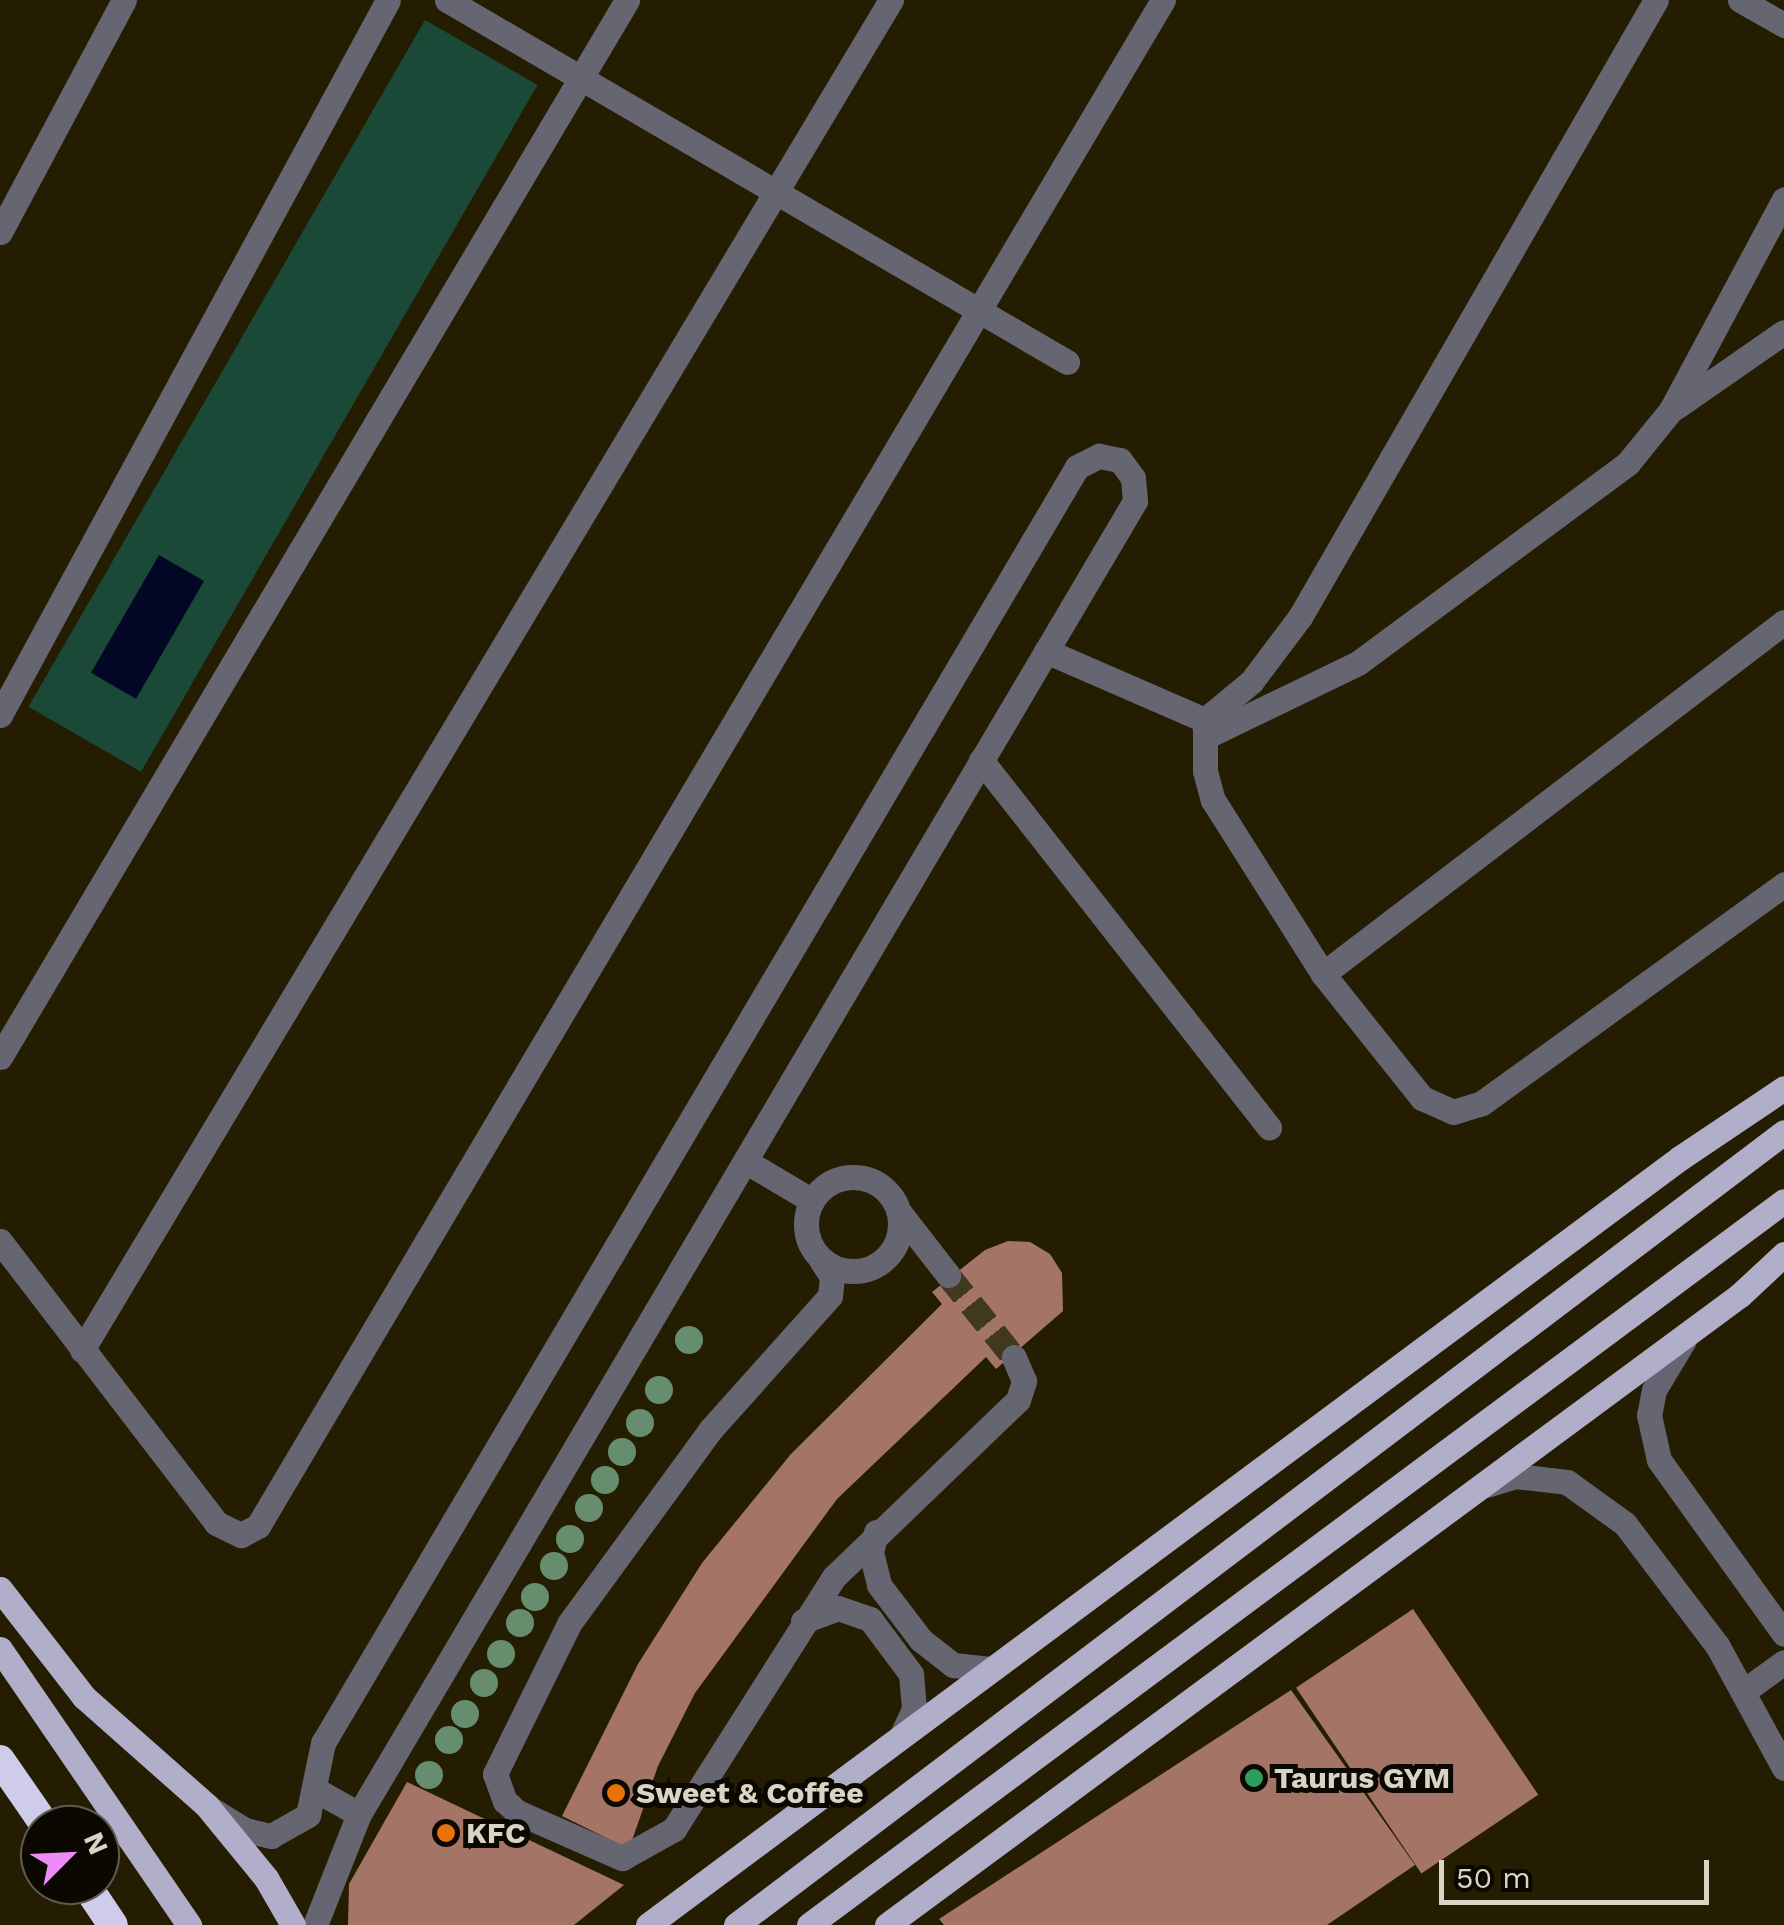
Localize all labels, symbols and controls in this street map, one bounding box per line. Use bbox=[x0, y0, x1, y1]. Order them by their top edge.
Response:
place label: Taurus GYM bbox=[1274, 1760, 1450, 1796]
marker: Taurus GYM bbox=[1243, 1767, 1265, 1789]
place label: Sweet & Coffee bbox=[636, 1775, 864, 1811]
marker: Sweet & Coffee bbox=[605, 1782, 627, 1804]
north arrow bbox=[20, 1805, 120, 1905]
place label: KFC bbox=[466, 1815, 525, 1851]
marker: KFC bbox=[435, 1822, 457, 1844]
text: N bbox=[77, 1827, 115, 1860]
scale bar bbox=[1444, 1840, 1714, 1902]
text: 50 m bbox=[1456, 1860, 1531, 1895]

